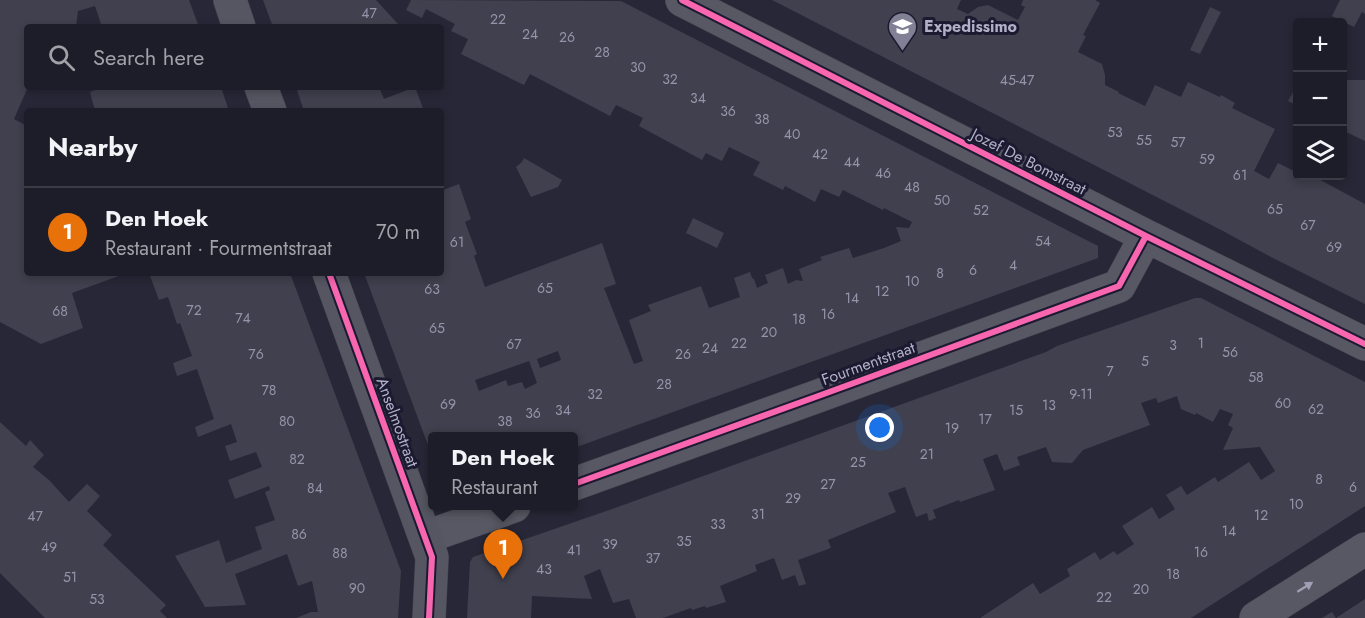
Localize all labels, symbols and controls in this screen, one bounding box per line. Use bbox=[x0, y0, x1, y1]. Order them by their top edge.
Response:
house number: 47 bbox=[361, 3, 377, 23]
house number: 22 bbox=[490, 9, 506, 29]
school or university icon: Expedissimo bbox=[887, 10, 919, 52]
place label: Expedissimo bbox=[924, 15, 1017, 38]
map controls bbox=[1293, 18, 1347, 180]
button: + bbox=[1293, 18, 1347, 72]
search box bbox=[24, 24, 444, 90]
house number: 24 bbox=[522, 24, 538, 44]
house number: 26 bbox=[559, 27, 575, 47]
icon: search bbox=[45, 41, 78, 74]
text: Search here bbox=[93, 41, 204, 73]
house number: 28 bbox=[594, 42, 610, 62]
house number: 30 bbox=[630, 57, 646, 77]
house number: 32 bbox=[662, 69, 678, 89]
house number: 45-47 bbox=[1000, 70, 1035, 90]
button: − bbox=[1293, 72, 1347, 126]
house number: 34 bbox=[690, 88, 706, 108]
house number: 36 bbox=[720, 101, 736, 121]
house number: 38 bbox=[754, 109, 770, 129]
street label: Jozef De Bomstraat bbox=[966, 122, 1090, 200]
house number: 53 bbox=[1107, 122, 1123, 142]
house number: 40 bbox=[784, 124, 800, 144]
button: layers bbox=[1293, 126, 1347, 180]
text: Nearby bbox=[48, 128, 137, 166]
house number: 55 bbox=[1136, 130, 1152, 150]
house number: 57 bbox=[1170, 132, 1186, 152]
house number: 42 bbox=[812, 144, 828, 164]
house number: 59 bbox=[1199, 149, 1215, 169]
house number: 44 bbox=[844, 152, 860, 172]
house number: 46 bbox=[875, 163, 891, 183]
house number: 61 bbox=[1233, 165, 1247, 185]
house number: 48 bbox=[904, 177, 920, 197]
house number: 50 bbox=[934, 190, 950, 210]
house number: 65 bbox=[1267, 199, 1283, 219]
house number: 52 bbox=[973, 200, 989, 220]
text: Den Hoek bbox=[105, 202, 209, 234]
house number: 67 bbox=[1300, 215, 1316, 235]
text: 1 bbox=[62, 218, 73, 247]
text: 70 m bbox=[376, 218, 420, 247]
house number: 54 bbox=[1035, 231, 1051, 251]
house number: 61 bbox=[450, 232, 464, 252]
text: Restaurant · Fourmentstraat bbox=[105, 234, 332, 263]
house number: 69 bbox=[1326, 237, 1342, 257]
house number: 4 bbox=[1009, 255, 1017, 275]
house number: 6 bbox=[969, 260, 977, 280]
house number: 8 bbox=[936, 263, 944, 283]
house number: 10 bbox=[905, 271, 919, 291]
house number: 65 bbox=[537, 278, 553, 298]
house number: 63 bbox=[424, 279, 440, 299]
house number: 12 bbox=[875, 281, 889, 301]
house number: 14 bbox=[845, 288, 859, 308]
house number: 72 bbox=[186, 300, 202, 320]
house number: 68 bbox=[52, 301, 68, 321]
house number: 16 bbox=[821, 304, 835, 324]
house number: 74 bbox=[235, 308, 251, 328]
house number: 18 bbox=[792, 309, 806, 329]
house number: 65 bbox=[429, 318, 445, 338]
house number: 20 bbox=[761, 322, 777, 342]
house number: 22 bbox=[731, 333, 747, 353]
house number: 1 bbox=[1198, 333, 1204, 353]
house number: 67 bbox=[506, 334, 522, 354]
house number: 3 bbox=[1169, 335, 1177, 355]
street label: Fourmentstraat bbox=[818, 336, 918, 391]
house number: 24 bbox=[702, 338, 718, 358]
house number: 56 bbox=[1222, 342, 1238, 362]
house number: 76 bbox=[248, 344, 264, 364]
house number: 26 bbox=[675, 344, 691, 364]
house number: 5 bbox=[1141, 351, 1149, 371]
house number: 7 bbox=[1106, 361, 1114, 381]
house number: 58 bbox=[1248, 367, 1264, 387]
street label: Anselmostraat bbox=[371, 374, 424, 470]
house number: 28 bbox=[656, 374, 672, 394]
house number: 78 bbox=[262, 380, 277, 400]
house number: 32 bbox=[587, 384, 603, 404]
house number: 9-11 bbox=[1069, 384, 1093, 404]
house number: 60 bbox=[1275, 393, 1291, 413]
house number: 69 bbox=[440, 394, 456, 414]
house number: 13 bbox=[1042, 395, 1056, 415]
house number: 62 bbox=[1308, 399, 1324, 419]
house number: 34 bbox=[555, 400, 571, 420]
house number: 15 bbox=[1009, 400, 1023, 420]
house number: 36 bbox=[525, 403, 541, 423]
house number: 17 bbox=[978, 409, 992, 429]
house number: 80 bbox=[279, 411, 295, 431]
house number: 38 bbox=[497, 411, 513, 431]
your location bbox=[865, 413, 894, 442]
house number: 19 bbox=[945, 418, 959, 438]
popup bbox=[428, 432, 578, 510]
text: Den Hoek bbox=[451, 441, 555, 473]
house number: 21 bbox=[920, 444, 934, 464]
house number: 82 bbox=[289, 449, 305, 469]
house number: 25 bbox=[850, 452, 866, 472]
house number: 8 bbox=[1315, 469, 1323, 489]
text: Restaurant bbox=[451, 473, 537, 502]
house number: 27 bbox=[820, 474, 836, 494]
house number: 6 bbox=[1349, 477, 1357, 497]
house number: 84 bbox=[307, 478, 323, 498]
house number: 29 bbox=[785, 488, 801, 508]
house number: 10 bbox=[1289, 494, 1303, 514]
house number: 31 bbox=[751, 504, 765, 524]
house number: 12 bbox=[1254, 505, 1268, 525]
house number: 47 bbox=[27, 506, 43, 526]
house number: 33 bbox=[710, 514, 726, 534]
house number: 14 bbox=[1222, 521, 1236, 541]
house number: 86 bbox=[291, 524, 307, 544]
pin: 1 bbox=[484, 530, 522, 579]
house number: 35 bbox=[676, 531, 692, 551]
house number: 39 bbox=[602, 534, 618, 554]
house number: 49 bbox=[41, 537, 57, 557]
house number: 41 bbox=[567, 540, 581, 560]
house number: 16 bbox=[1194, 542, 1208, 562]
house number: 88 bbox=[332, 543, 348, 563]
house number: 37 bbox=[646, 548, 661, 568]
house number: 43 bbox=[536, 559, 552, 579]
house number: 18 bbox=[1166, 564, 1180, 584]
house number: 51 bbox=[63, 567, 77, 587]
house number: 90 bbox=[349, 578, 365, 598]
house number: 20 bbox=[1133, 579, 1149, 599]
one-way arrow bbox=[1297, 581, 1314, 592]
house number: 22 bbox=[1096, 587, 1112, 607]
house number: 53 bbox=[89, 589, 105, 609]

